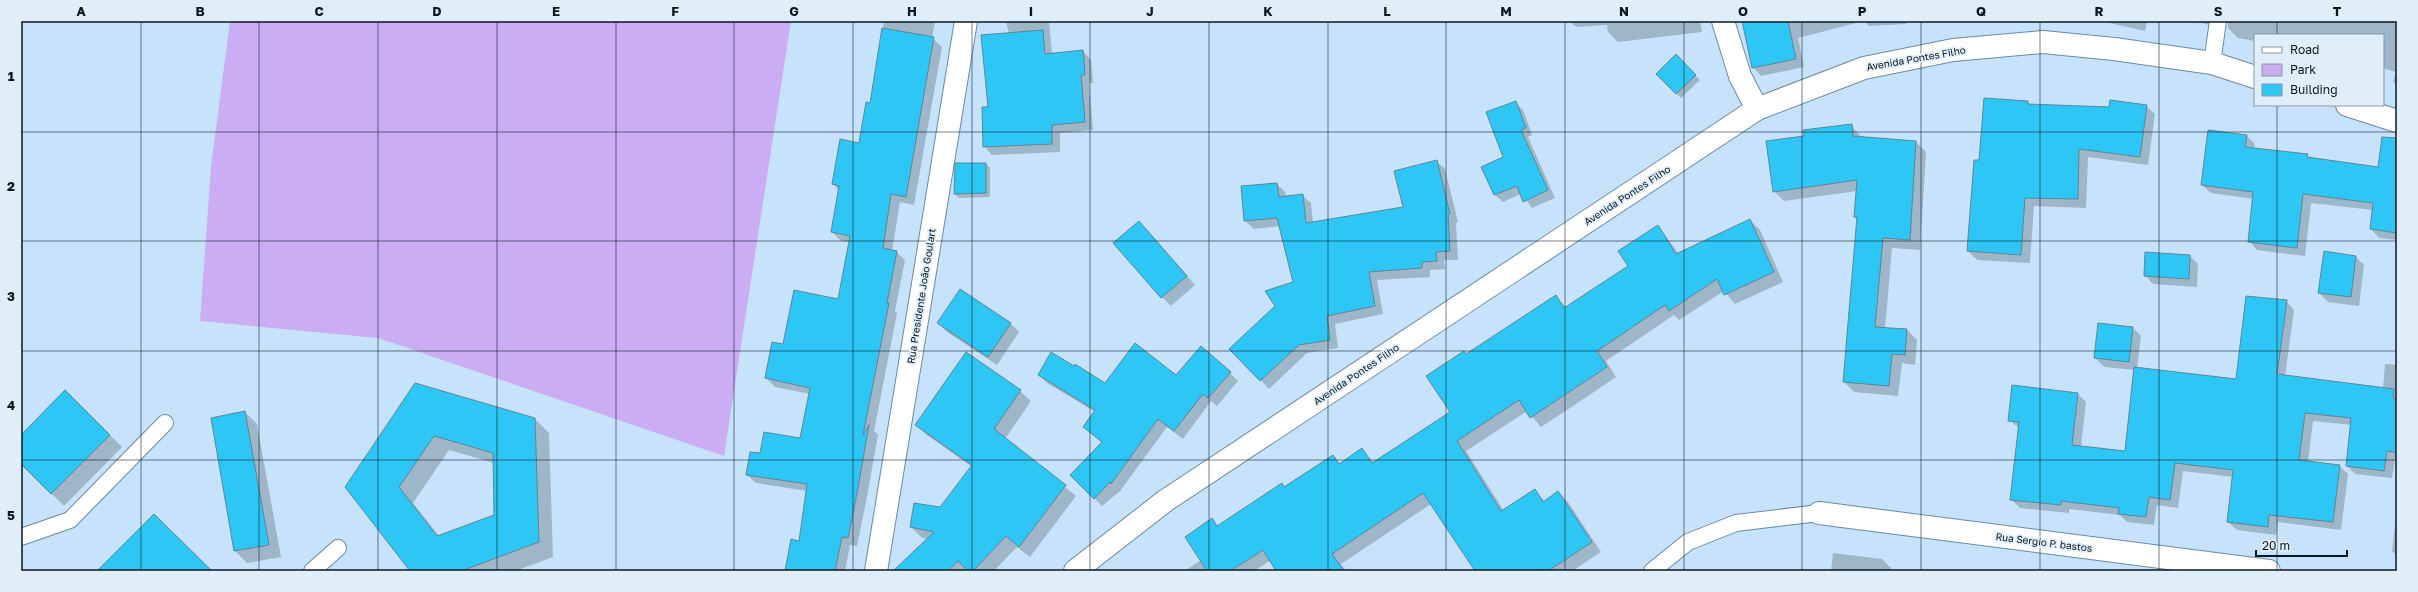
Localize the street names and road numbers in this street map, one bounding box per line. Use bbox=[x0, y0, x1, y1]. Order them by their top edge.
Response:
street label: Avenida Pontes Filho bbox=[1865, 43, 1967, 73]
street label: Avenida Pontes Filho bbox=[1582, 163, 1672, 227]
street label: Rua Presidente João Goulart bbox=[904, 227, 938, 365]
street label: Avenida Pontes Filho bbox=[1311, 341, 1401, 407]
street label: Rua Sergio P. bastos bbox=[1995, 530, 2093, 554]

